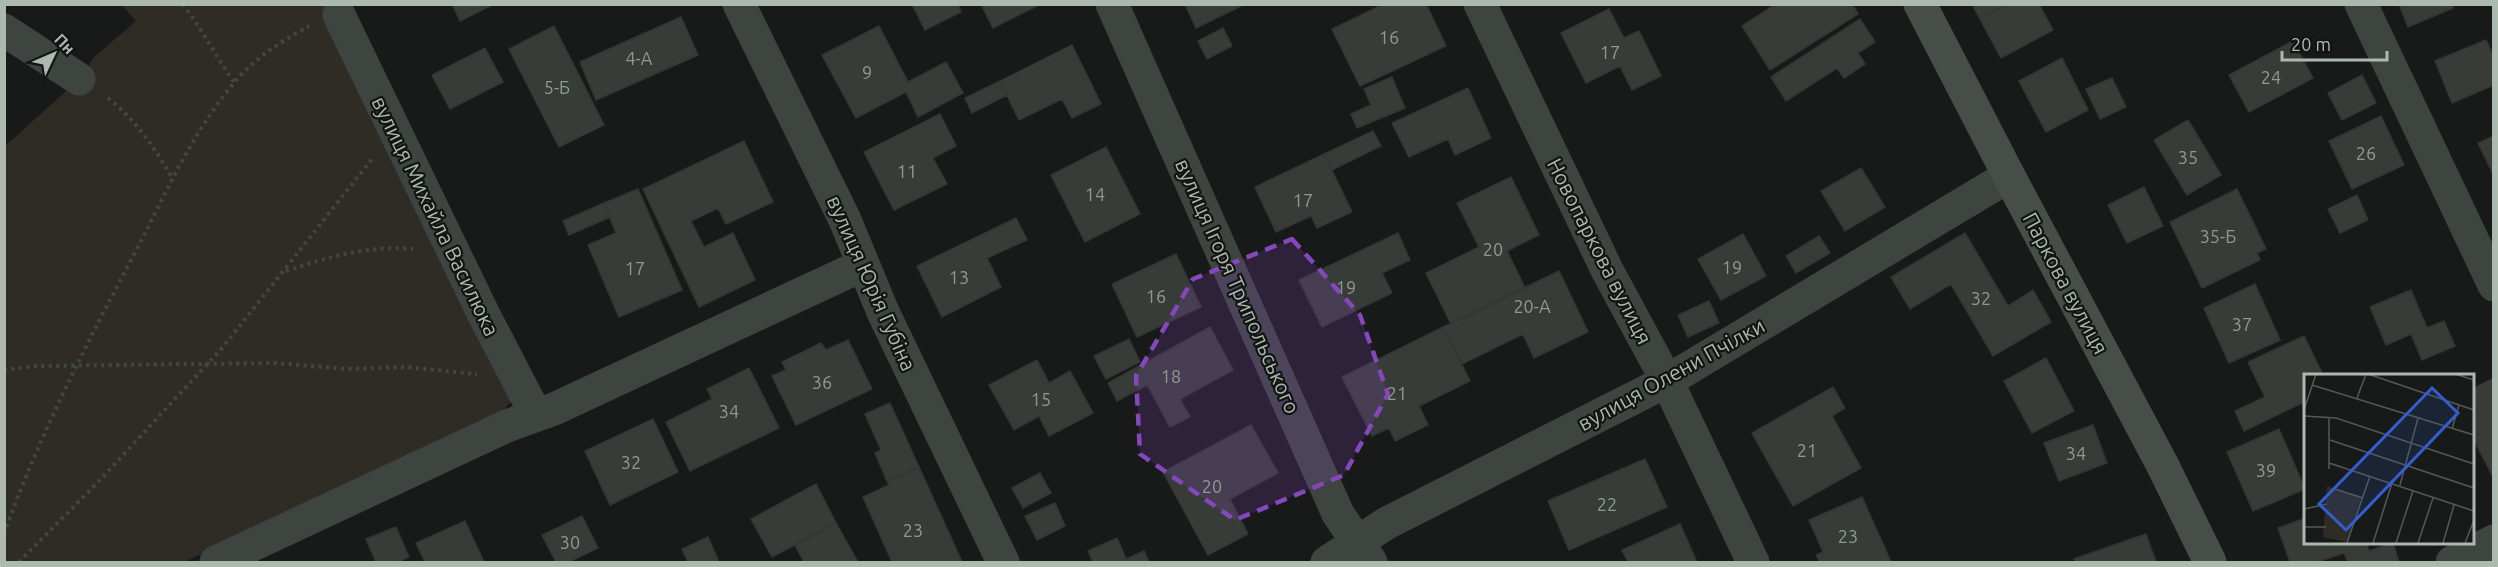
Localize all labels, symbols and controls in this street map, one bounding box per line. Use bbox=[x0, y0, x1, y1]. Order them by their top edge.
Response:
north arrow bbox=[24, 24, 84, 84]
scale bar bbox=[2282, 24, 2387, 62]
house number: 16 bbox=[1379, 27, 1399, 47]
text: Пн bbox=[51, 30, 79, 57]
text: 20 m bbox=[2291, 34, 2331, 54]
house number: 17 bbox=[1600, 42, 1620, 62]
house number: 4-А bbox=[625, 48, 653, 68]
house number: 9 bbox=[862, 62, 872, 82]
house number: 24 bbox=[2261, 67, 2281, 87]
house number: 5-Б bbox=[544, 77, 570, 97]
street label: вулиця Михайла Василюка bbox=[367, 92, 505, 340]
house number: 26 bbox=[2356, 143, 2376, 163]
house number: 35 bbox=[2178, 147, 2198, 167]
street label: Новопаркова вулиця bbox=[1543, 154, 1657, 348]
street label: вулиця Ігоря Трипольського bbox=[1171, 155, 1305, 417]
house number: 11 bbox=[897, 161, 917, 181]
house number: 14 bbox=[1085, 184, 1105, 204]
house number: 17 bbox=[1293, 190, 1313, 210]
street label: вулиця Юрія Губіна bbox=[823, 192, 921, 374]
street label: Паркова вулиця bbox=[2019, 208, 2113, 358]
house number: 35-Б bbox=[2200, 226, 2236, 246]
house number: 20 bbox=[1483, 239, 1503, 259]
house number: 19 bbox=[1722, 257, 1742, 277]
house number: 17 bbox=[625, 258, 645, 278]
house number: 13 bbox=[949, 267, 969, 287]
house number: 19 bbox=[1336, 277, 1356, 297]
house number: 16 bbox=[1146, 286, 1166, 306]
house number: 32 bbox=[1971, 288, 1991, 308]
house number: 20-А bbox=[1513, 296, 1551, 316]
street label: вулиця Олени Пчілки bbox=[1573, 313, 1769, 435]
house number: 37 bbox=[2232, 314, 2252, 334]
house number: 18 bbox=[1161, 366, 1181, 386]
house number: 36 bbox=[812, 372, 832, 392]
inset map bbox=[2304, 374, 2474, 543]
house number: 21 bbox=[1387, 383, 1407, 403]
house number: 15 bbox=[1031, 389, 1051, 409]
house number: 34 bbox=[719, 401, 739, 421]
house number: 21 bbox=[1797, 440, 1817, 460]
house number: 34 bbox=[2066, 443, 2086, 463]
house number: 32 bbox=[621, 452, 641, 472]
house number: 39 bbox=[2256, 460, 2276, 480]
house number: 20 bbox=[1202, 476, 1222, 496]
house number: 22 bbox=[1597, 494, 1617, 514]
house number: 23 bbox=[903, 520, 923, 540]
house number: 23 bbox=[1838, 526, 1858, 546]
house number: 30 bbox=[560, 532, 580, 552]

